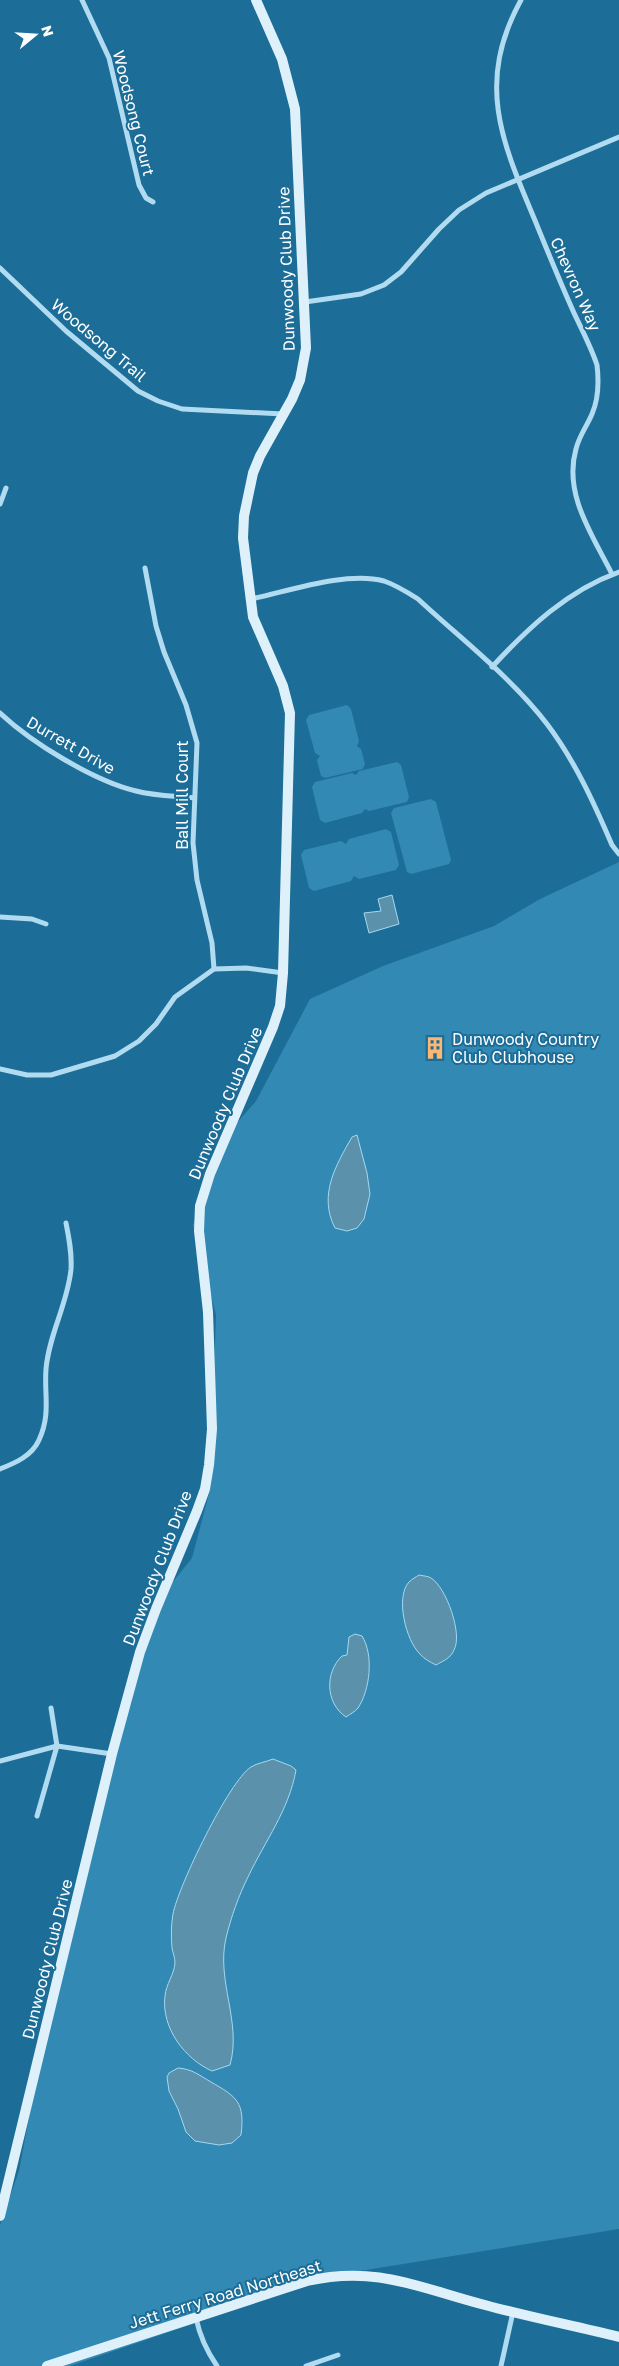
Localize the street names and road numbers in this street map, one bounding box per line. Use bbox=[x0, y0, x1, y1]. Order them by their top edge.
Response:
street label: Woodsong Court bbox=[109, 48, 159, 178]
street label: Dunwoody Club Drive bbox=[273, 186, 299, 352]
street label: Chevron Way bbox=[546, 234, 606, 334]
street label: Woodsong Trail bbox=[47, 294, 151, 386]
street label: Durrett Drive bbox=[23, 712, 119, 778]
street label: Ball Mill Court bbox=[172, 740, 192, 850]
street label: Dunwoody Club Drive bbox=[184, 1023, 266, 1183]
street label: Dunwoody Club Drive bbox=[118, 1488, 196, 1648]
street label: Dunwoody Club Drive bbox=[17, 1877, 77, 2041]
street label: Jett Ferry Road Northeast bbox=[126, 2255, 324, 2333]

